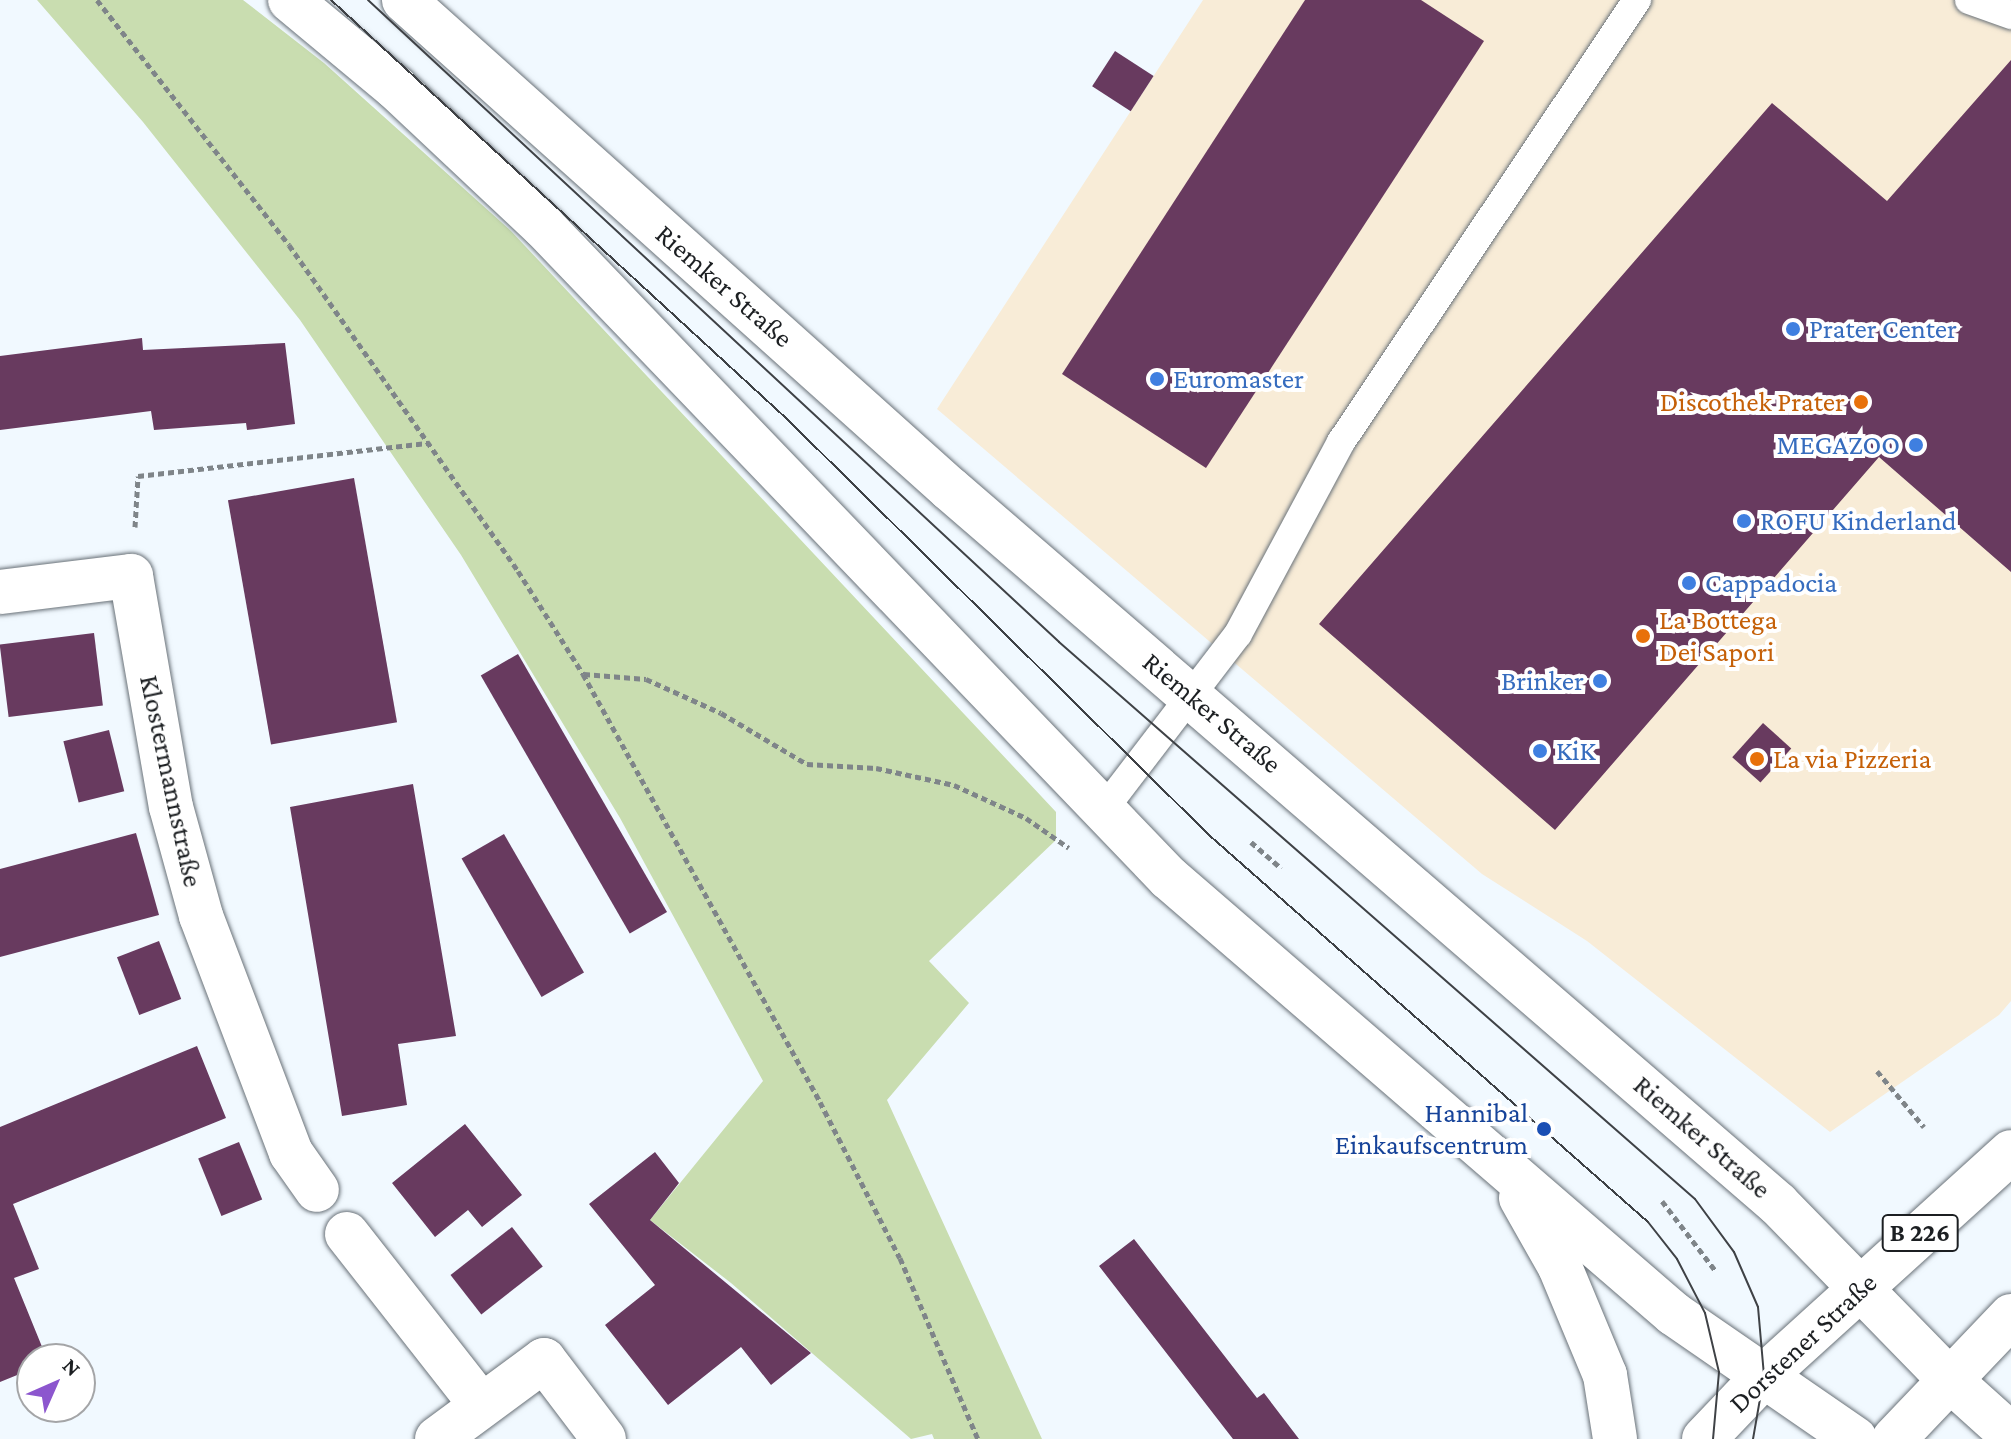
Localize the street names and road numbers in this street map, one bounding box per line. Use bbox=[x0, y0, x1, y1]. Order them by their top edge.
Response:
street label: Riemker Straße bbox=[648, 217, 800, 355]
street label: Riemker Straße bbox=[1136, 645, 1288, 781]
street label: Klostermannstraße bbox=[132, 672, 210, 890]
street label: Riemker Straße bbox=[1626, 1068, 1778, 1206]
road number: B 226 bbox=[1880, 1211, 1960, 1255]
street label: Dorstener Straße bbox=[1722, 1266, 1884, 1420]

